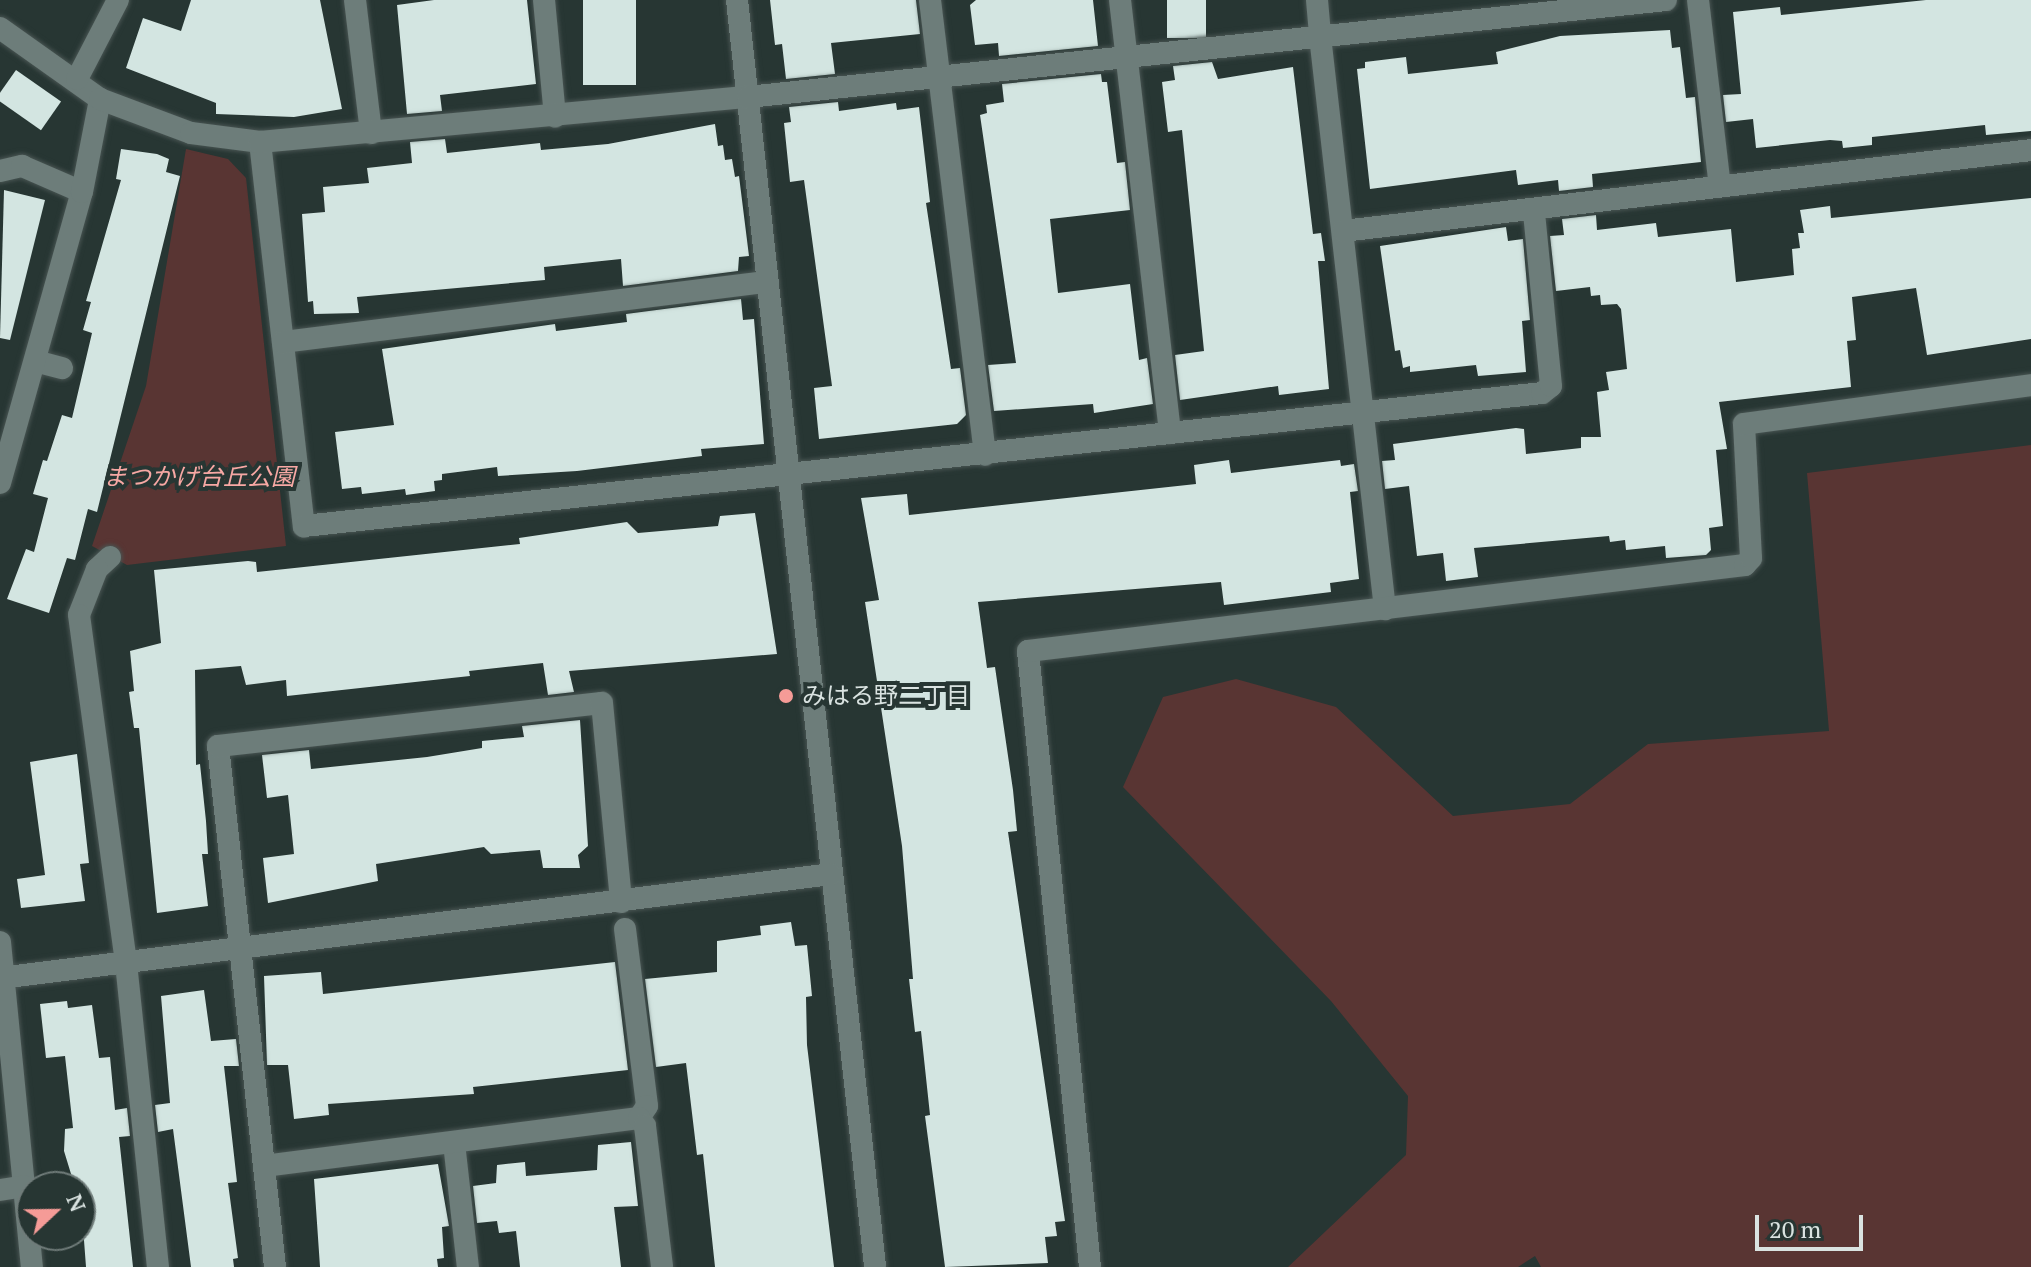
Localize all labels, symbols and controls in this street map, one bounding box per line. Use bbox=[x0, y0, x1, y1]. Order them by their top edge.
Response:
park label: まつかげ台丘公園 bbox=[103, 463, 295, 491]
place label: みはる野二丁目 bbox=[802, 682, 970, 710]
marker: みはる野二丁目 bbox=[777, 687, 795, 705]
north arrow bbox=[16, 1171, 96, 1251]
text: N bbox=[60, 1189, 93, 1216]
scale bar bbox=[1759, 1199, 1867, 1249]
text: 20 m bbox=[1769, 1213, 1821, 1245]

